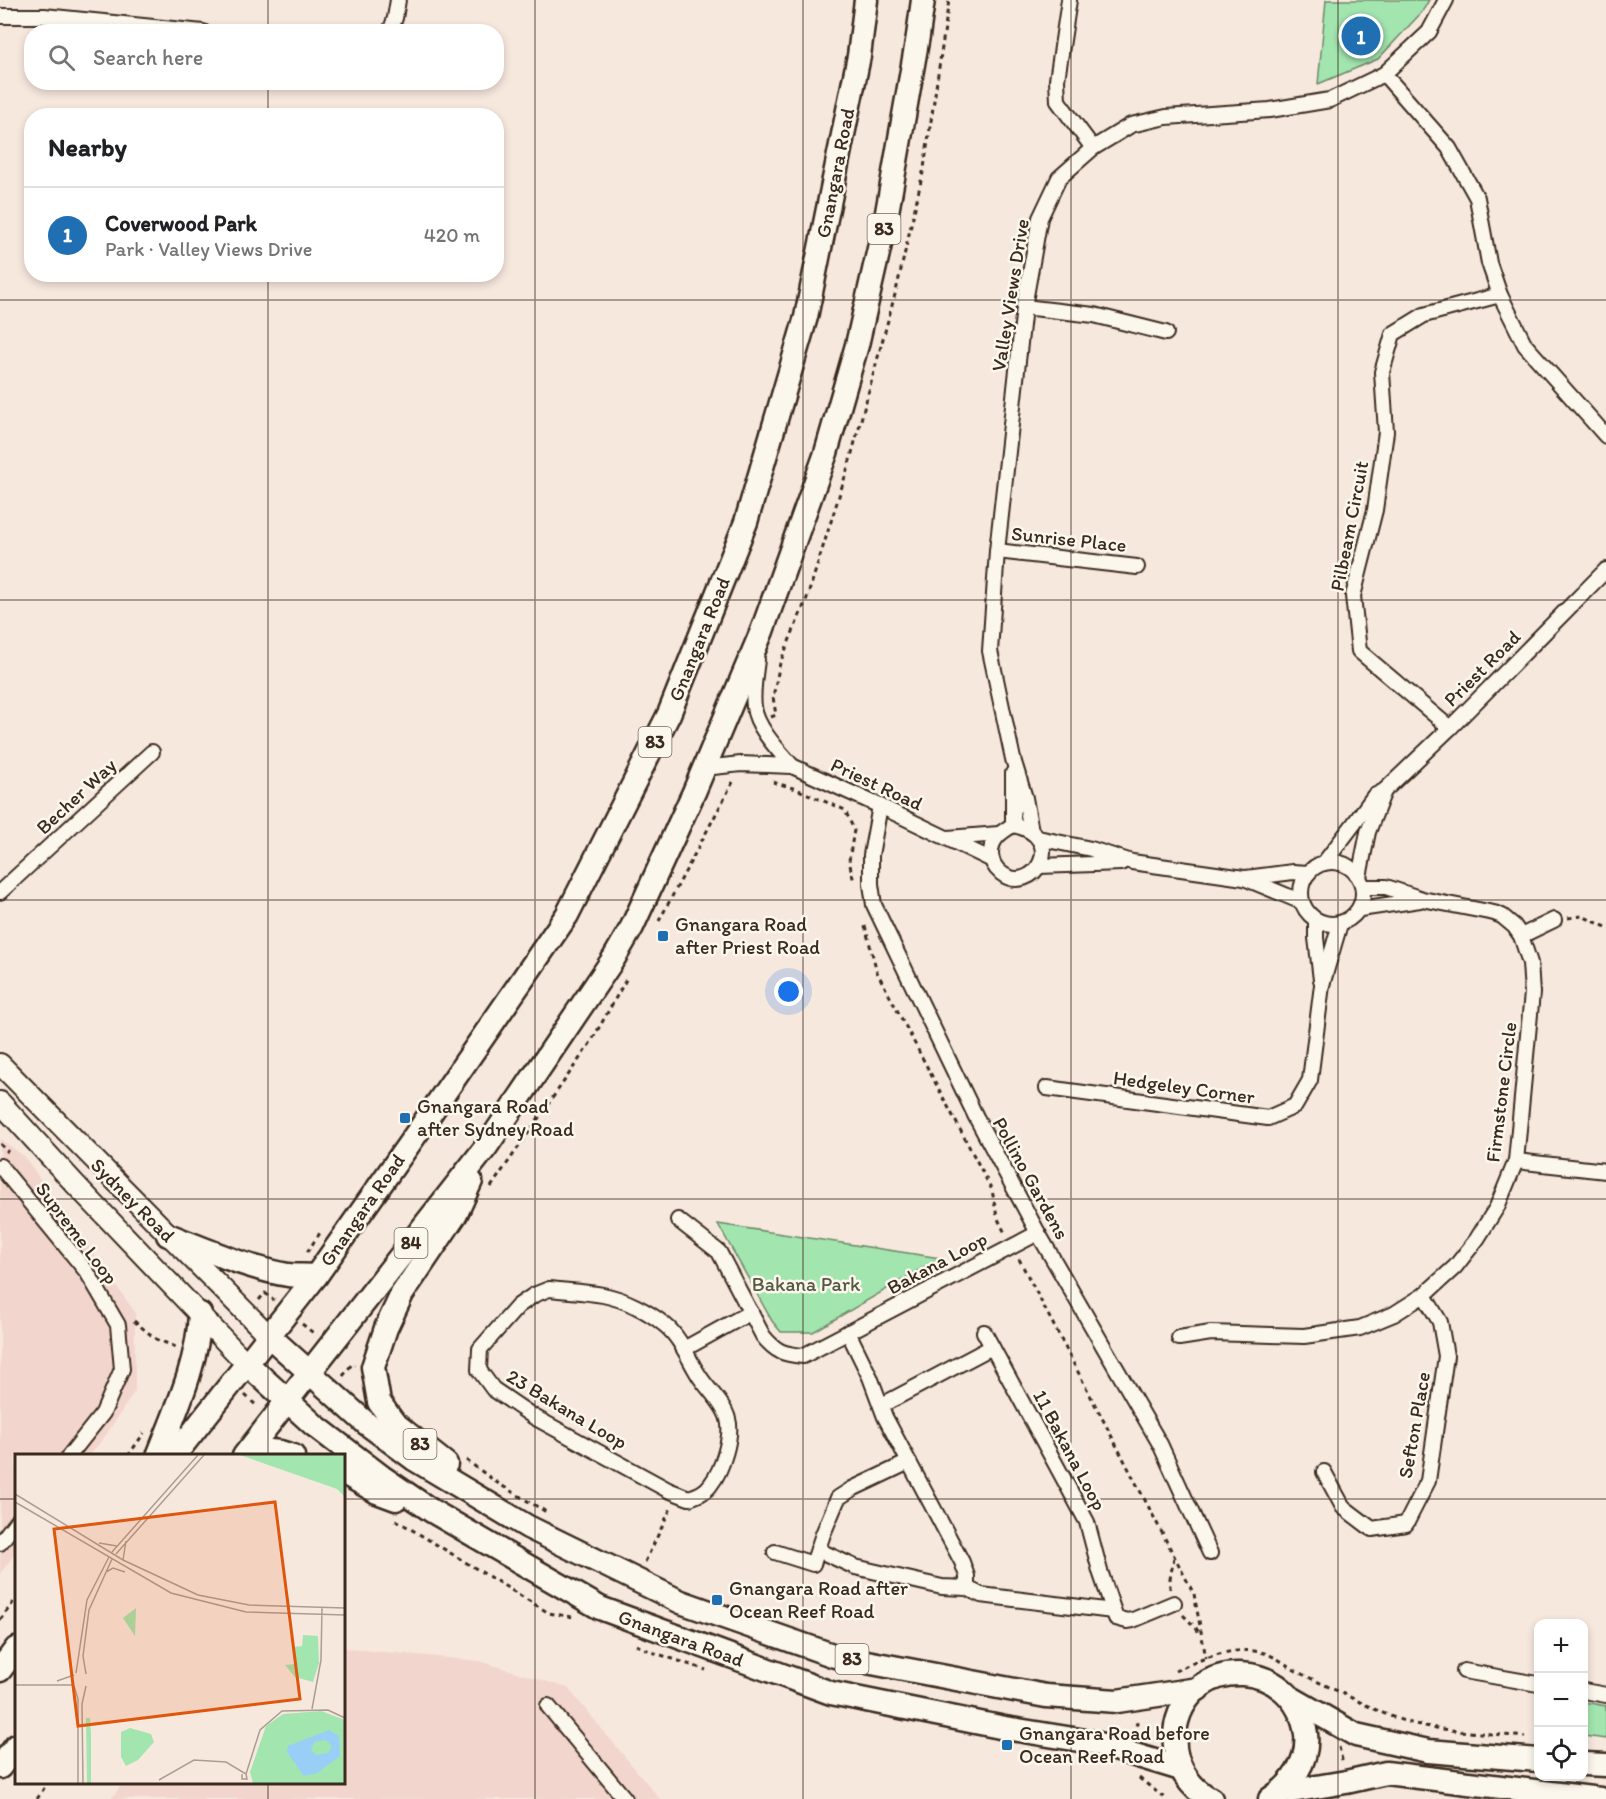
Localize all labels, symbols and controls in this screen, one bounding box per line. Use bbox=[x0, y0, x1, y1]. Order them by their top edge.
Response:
pin: 1 bbox=[1342, 14, 1380, 58]
search box bbox=[24, 24, 504, 90]
icon: search bbox=[45, 41, 78, 74]
text: Search here bbox=[93, 44, 203, 71]
street label: Gnangara Road bbox=[811, 106, 859, 240]
text: Nearby bbox=[48, 131, 127, 163]
text: Coverwood Park bbox=[105, 210, 257, 237]
road number: 83 bbox=[868, 214, 900, 244]
street label: Valley Views Drive bbox=[986, 217, 1034, 373]
text: 1 bbox=[63, 223, 72, 247]
text: 420 m bbox=[424, 223, 480, 247]
text: Park · Valley Views Drive bbox=[105, 237, 312, 261]
street label: Pilbeam Circuit bbox=[1325, 459, 1373, 593]
street label: Sunrise Place bbox=[1010, 521, 1128, 557]
street label: Gnangara Road bbox=[663, 573, 735, 705]
street label: Priest Road bbox=[1439, 625, 1525, 711]
road number: 83 bbox=[638, 727, 672, 757]
street label: Becher Way bbox=[31, 752, 122, 839]
street label: Priest Road bbox=[827, 752, 927, 816]
place label: Gnangara Road after Priest Road bbox=[675, 912, 820, 959]
marker: Gnangara Road after Priest Road bbox=[656, 929, 670, 943]
your location bbox=[774, 977, 803, 1006]
street label: Firmstone Circle bbox=[1480, 1020, 1522, 1164]
street label: Hedgeley Corner bbox=[1112, 1065, 1256, 1109]
place label: Gnangara Road after Sydney Road bbox=[417, 1094, 574, 1141]
marker: Gnangara Road after Sydney Road bbox=[398, 1111, 412, 1125]
street label: Pollino Gardens bbox=[988, 1113, 1075, 1243]
street label: Gnangara Road bbox=[314, 1149, 410, 1271]
street label: Sydney Road bbox=[86, 1153, 180, 1247]
street label: Supreme Loop bbox=[31, 1177, 123, 1289]
street label: Bakana Loop bbox=[883, 1227, 991, 1299]
road number: 84 bbox=[394, 1228, 428, 1258]
park label: Bakana Park bbox=[752, 1272, 861, 1296]
street label: 23 Bakana Loop bbox=[503, 1364, 631, 1454]
street label: Sefton Place bbox=[1393, 1370, 1435, 1480]
street label: 11 Bakana Loop bbox=[1028, 1386, 1112, 1514]
road number: 83 bbox=[404, 1429, 436, 1459]
inset map bbox=[15, 1454, 345, 1784]
place label: Gnangara Road after Ocean Reef Road bbox=[729, 1576, 908, 1623]
marker: Gnangara Road after Ocean Reef Road bbox=[710, 1593, 724, 1607]
street label: Gnangara Road bbox=[615, 1604, 747, 1672]
map controls bbox=[1534, 1619, 1588, 1781]
button: + bbox=[1534, 1619, 1588, 1673]
road number: 83 bbox=[836, 1644, 868, 1674]
button: − bbox=[1534, 1673, 1588, 1727]
place label: Gnangara Road before Ocean Reef Road bbox=[1019, 1721, 1210, 1768]
button: locate bbox=[1534, 1727, 1588, 1781]
marker: Gnangara Road before Ocean Reef Road bbox=[1000, 1738, 1014, 1752]

